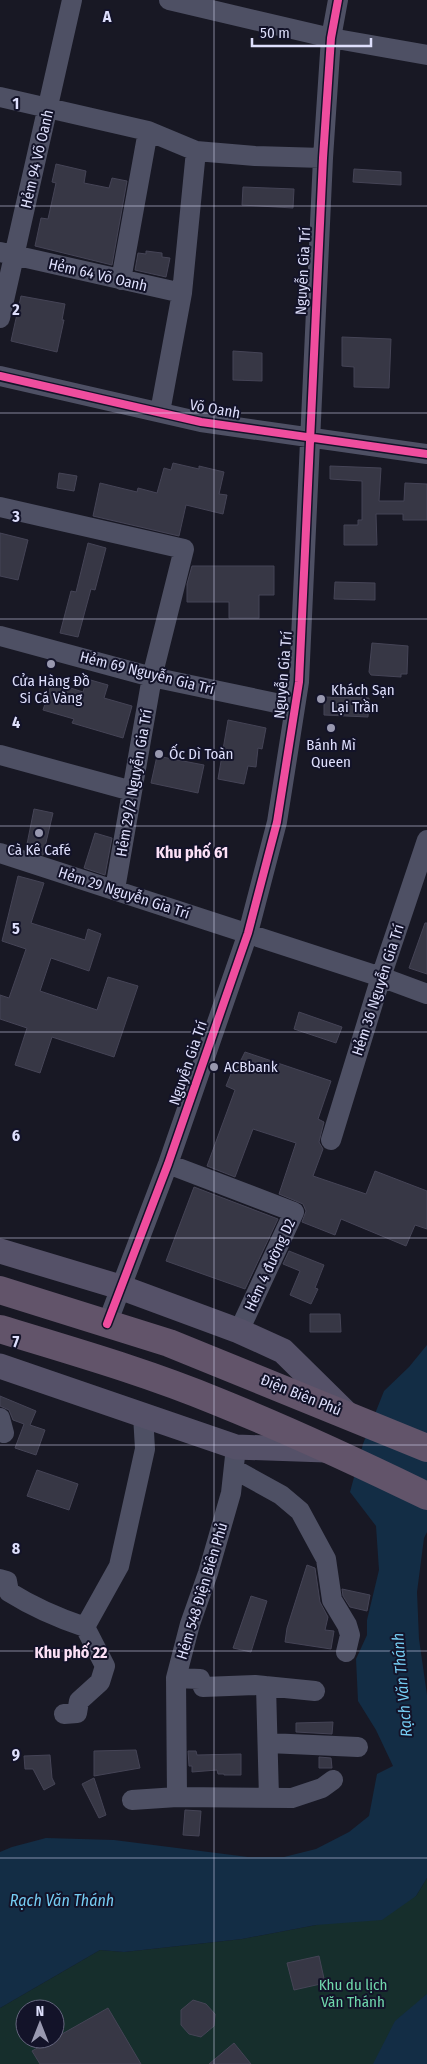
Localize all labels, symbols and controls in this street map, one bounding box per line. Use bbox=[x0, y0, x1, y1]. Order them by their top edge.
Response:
text: A bbox=[102, 7, 112, 26]
scale bar bbox=[252, 15, 371, 47]
text: 50 m bbox=[260, 24, 290, 42]
text: 1 bbox=[13, 94, 19, 113]
street label: Hẻm 94 Võ Oanh bbox=[17, 108, 57, 210]
street label: Nguyễn Gia Trí bbox=[292, 226, 314, 315]
street label: Hẻm 64 Võ Oanh bbox=[47, 255, 149, 295]
text: 2 bbox=[11, 300, 20, 319]
street label: Võ Oanh bbox=[188, 396, 242, 422]
text: 3 bbox=[11, 507, 20, 526]
street label: Nguyễn Gia Trí bbox=[270, 630, 296, 720]
street label: Hẻm 69 Nguyễn Gia Trí bbox=[78, 648, 216, 698]
marker: Cửa Hàng Đồ Si Cá Vàng bbox=[45, 658, 57, 670]
place label: Cửa Hàng Đồ Si Cá Vàng bbox=[12, 672, 90, 707]
place label: Khách Sạn Lại Trần bbox=[331, 681, 395, 716]
marker: Khách Sạn Lại Trần bbox=[315, 693, 327, 705]
street label: Hẻm 29/2 Nguyễn Gia Trí bbox=[112, 708, 156, 858]
text: 4 bbox=[12, 713, 20, 732]
marker: Bánh Mì Queen bbox=[325, 722, 337, 734]
place label: Bánh Mì Queen bbox=[306, 736, 356, 771]
place label: Ốc Dì Toàn bbox=[169, 743, 234, 763]
marker: Ốc Dì Toàn bbox=[153, 748, 165, 760]
marker: Cà Kê Café bbox=[33, 827, 45, 839]
place label: Cà Kê Café bbox=[7, 841, 71, 859]
district label: Khu phố 61 bbox=[156, 842, 228, 862]
street label: Hẻm 29 Nguyễn Gia Trí bbox=[56, 863, 192, 923]
text: 5 bbox=[12, 919, 20, 938]
street label: Hẻm 36 Nguyễn Gia Trí bbox=[348, 922, 408, 1058]
street label: Nguyễn Gia Trí bbox=[165, 1018, 211, 1108]
place label: ACBbank bbox=[224, 1058, 278, 1076]
marker: ACBbank bbox=[208, 1061, 220, 1073]
text: 6 bbox=[12, 1126, 20, 1145]
street label: Hẻm 4 đường D2 bbox=[241, 1216, 299, 1314]
text: 7 bbox=[13, 1332, 20, 1351]
street label: Điện Biên Phủ bbox=[258, 1371, 344, 1419]
street label: Hẻm 548 Điện Biên Phủ bbox=[173, 1520, 231, 1662]
text: 8 bbox=[12, 1539, 21, 1558]
water label: Rạch Văn Thánh bbox=[388, 1632, 416, 1738]
district label: Khu phố 22 bbox=[34, 1642, 108, 1662]
text: 9 bbox=[12, 1745, 20, 1764]
water label: Rạch Văn Thánh bbox=[10, 1891, 114, 1910]
park label: Khu du lịch Văn Thánh bbox=[319, 1976, 387, 2011]
north arrow bbox=[15, 1999, 65, 2049]
text: N bbox=[36, 2003, 44, 2020]

